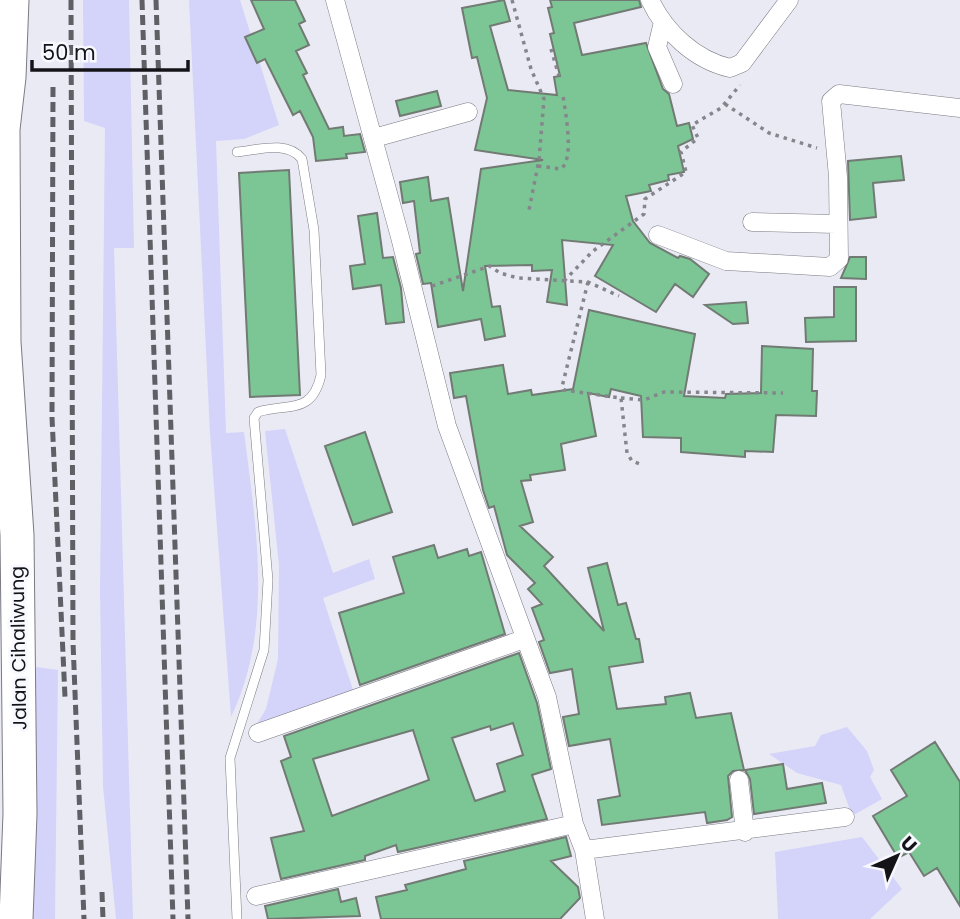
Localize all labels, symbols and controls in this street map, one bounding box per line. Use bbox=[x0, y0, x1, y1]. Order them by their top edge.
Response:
scale bar bbox=[32, 28, 187, 72]
text: 50 m bbox=[42, 38, 96, 67]
street label: Jalan Cihaliwung bbox=[4, 566, 33, 730]
north arrow bbox=[862, 821, 932, 891]
text: U bbox=[894, 830, 923, 859]

